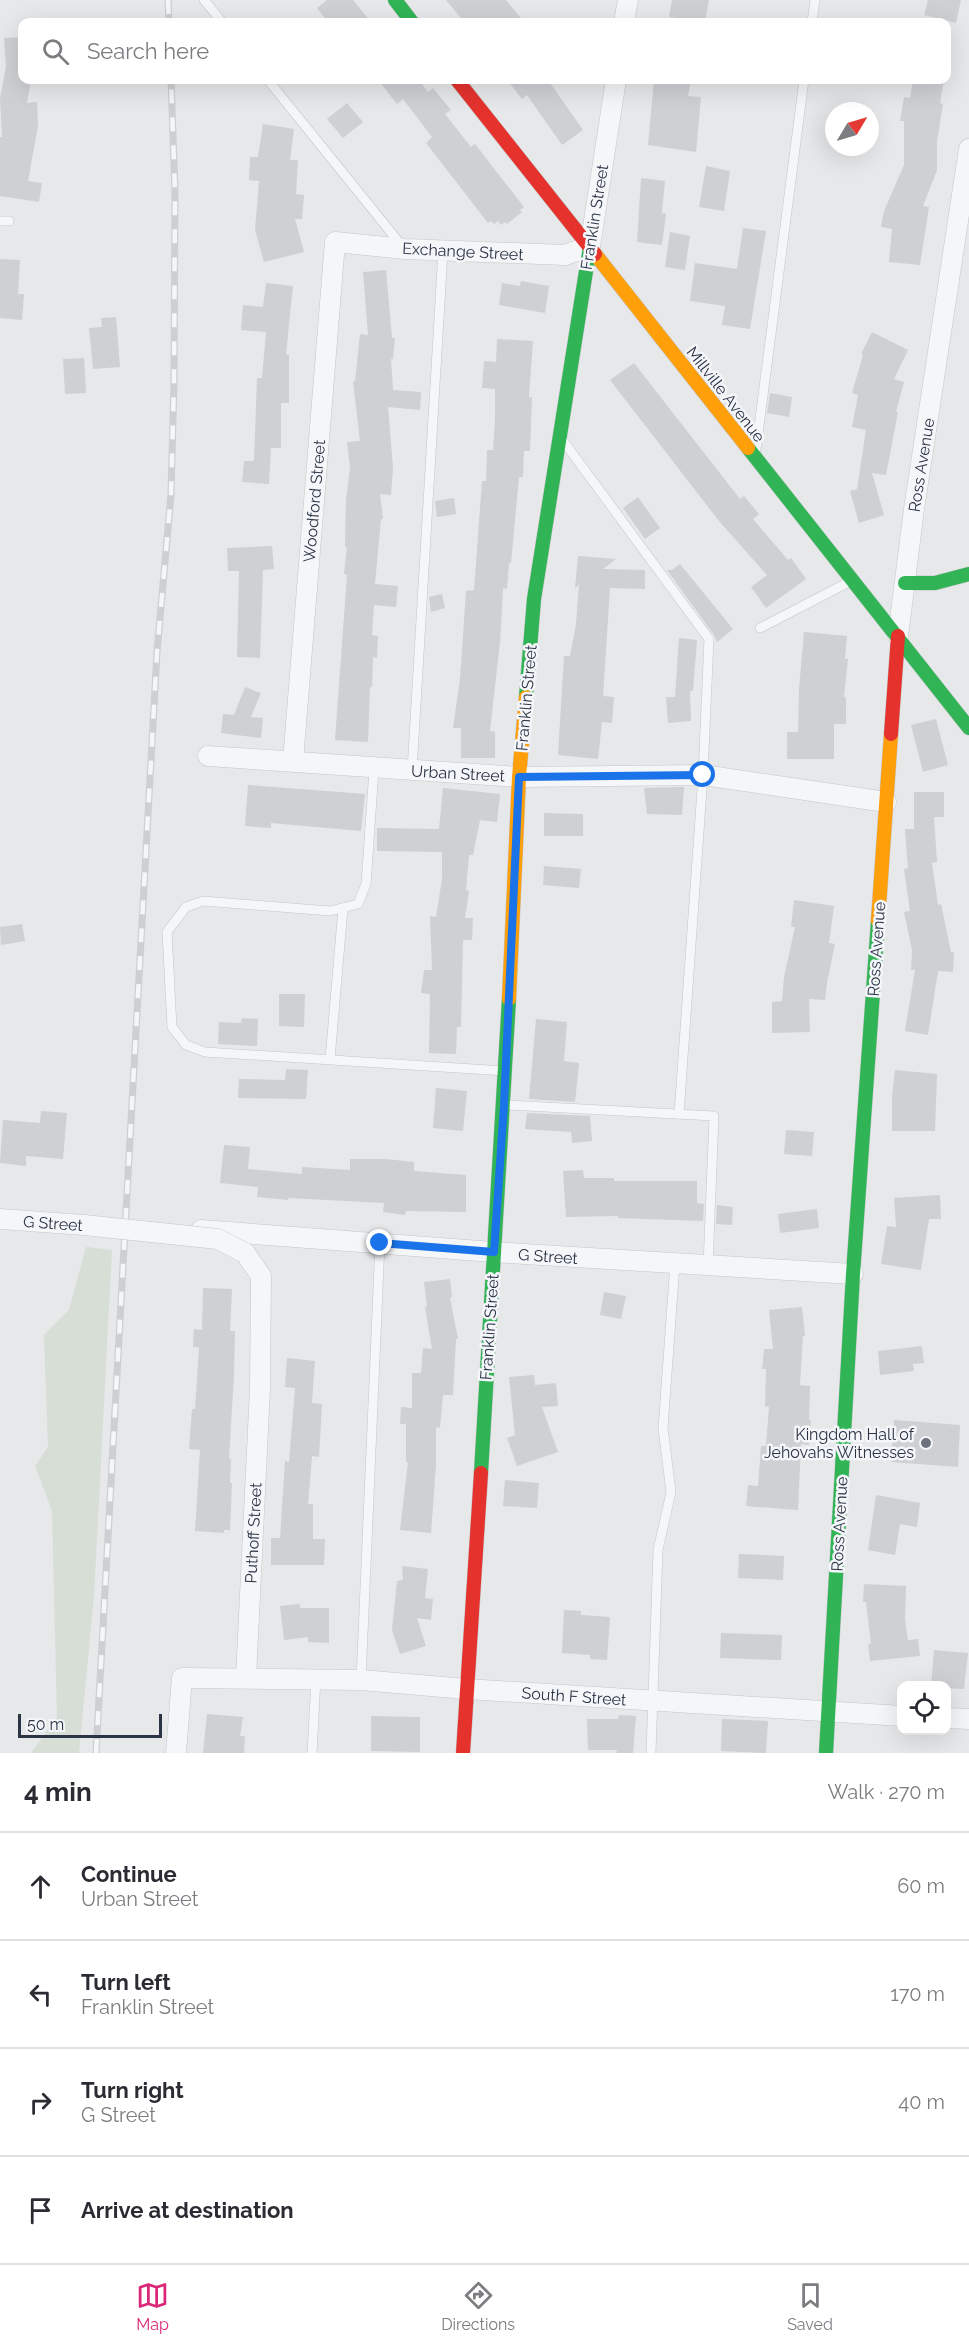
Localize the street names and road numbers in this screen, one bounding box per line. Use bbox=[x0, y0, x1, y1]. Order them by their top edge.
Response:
street label: Franklin Street bbox=[577, 162, 612, 271]
street label: Exchange Street bbox=[402, 239, 525, 264]
street label: Millville Avenue bbox=[682, 343, 769, 446]
street label: Ross Avenue bbox=[905, 417, 938, 513]
street label: Woodford Street bbox=[300, 438, 329, 563]
street label: Franklin Street bbox=[512, 644, 541, 752]
street label: Urban Street bbox=[411, 762, 506, 785]
street label: Ross Avenue bbox=[864, 901, 889, 997]
street label: G Street bbox=[22, 1212, 84, 1235]
street label: G Street bbox=[517, 1245, 579, 1268]
street label: Franklin Street bbox=[476, 1273, 503, 1381]
street label: Ross Avenue bbox=[828, 1476, 851, 1572]
street label: Puthoff Street bbox=[241, 1482, 266, 1584]
street label: South F Street bbox=[521, 1683, 628, 1710]

